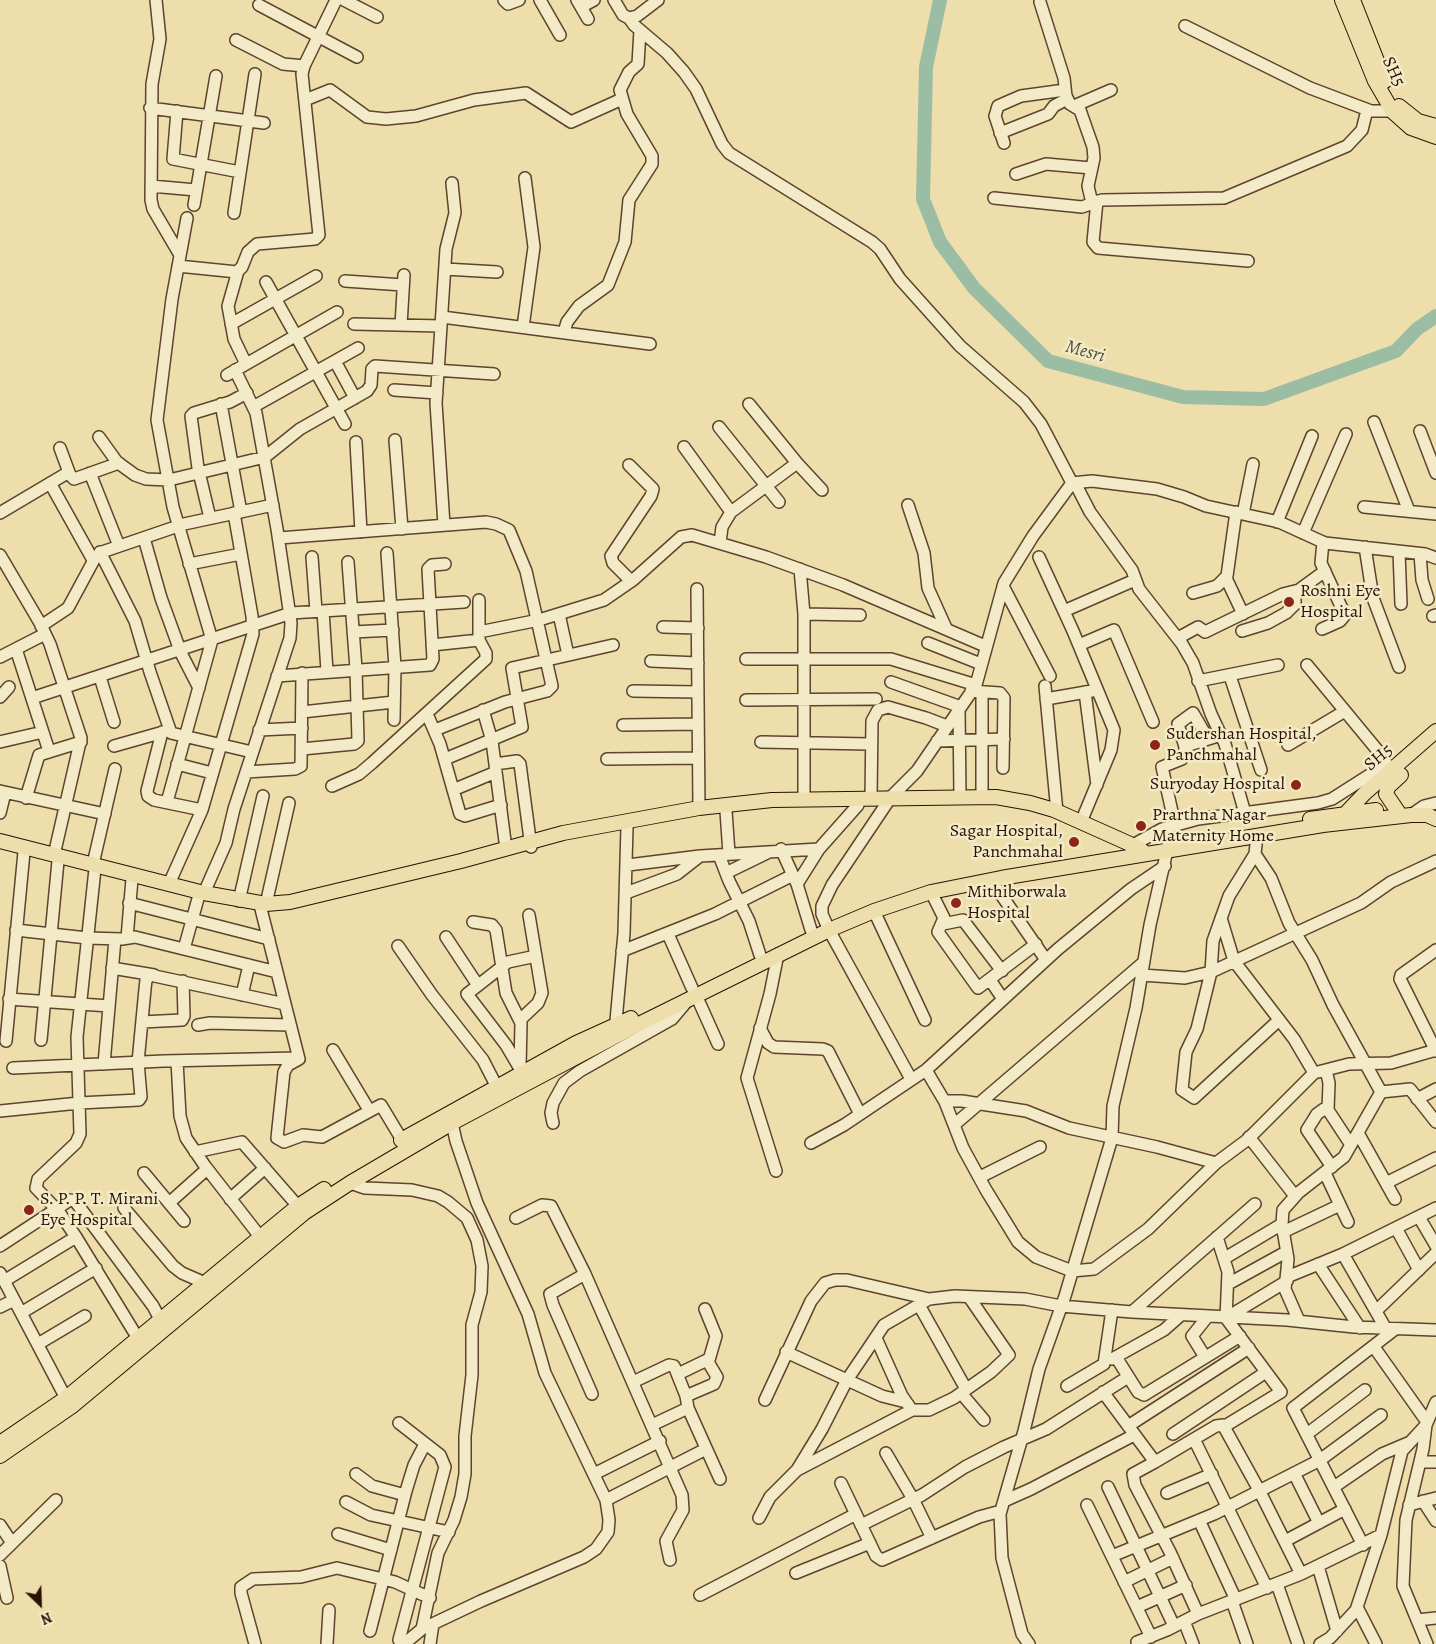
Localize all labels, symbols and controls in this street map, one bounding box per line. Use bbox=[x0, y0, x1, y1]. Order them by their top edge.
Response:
street label: SH5 bbox=[1377, 53, 1409, 91]
water label: Mesri bbox=[1063, 336, 1107, 368]
place label: Roshni Eye Hospital bbox=[1300, 581, 1381, 624]
marker: Roshni Eye Hospital bbox=[1282, 595, 1296, 609]
place label: Sudershan Hospital, Panchmahal bbox=[1166, 724, 1317, 766]
marker: Sudershan Hospital, Panchmahal bbox=[1148, 738, 1162, 752]
street label: SH5 bbox=[1360, 740, 1398, 776]
place label: Suryoday Hospital bbox=[1150, 774, 1285, 796]
marker: Suryoday Hospital bbox=[1289, 778, 1303, 792]
place label: Prarthna Nagar Maternity Home bbox=[1152, 805, 1274, 848]
marker: Prarthna Nagar Maternity Home bbox=[1134, 819, 1148, 833]
place label: Sagar Hospital, Panchmahal bbox=[950, 821, 1063, 864]
marker: Sagar Hospital, Panchmahal bbox=[1067, 835, 1081, 849]
place label: Mithiborwala Hospital bbox=[967, 882, 1067, 924]
marker: Mithiborwala Hospital bbox=[949, 896, 963, 910]
place label: S. P. P. T. Mirani Eye Hospital bbox=[40, 1189, 158, 1232]
marker: S. P. P. T. Mirani Eye Hospital bbox=[22, 1203, 36, 1217]
north arrow bbox=[15, 1579, 65, 1629]
text: N bbox=[38, 1607, 55, 1629]

